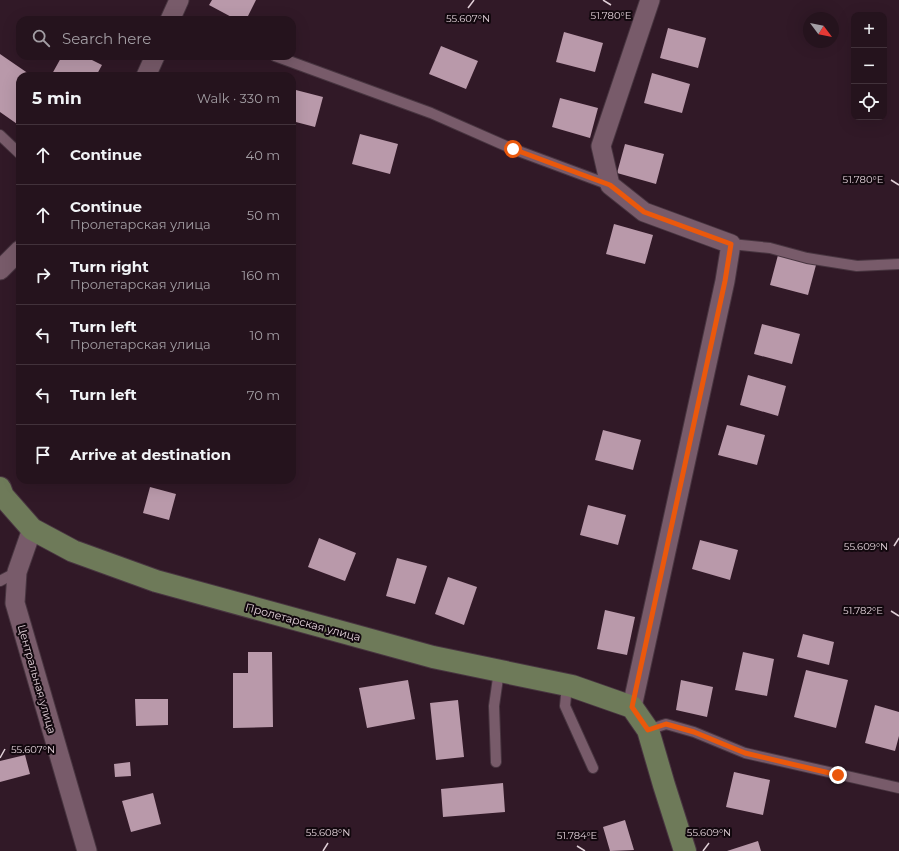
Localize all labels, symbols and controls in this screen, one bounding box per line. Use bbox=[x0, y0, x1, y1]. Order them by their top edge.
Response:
text: 51.780°E bbox=[591, 9, 632, 22]
text: 55.607°N bbox=[446, 12, 490, 25]
north arrow bbox=[803, 12, 839, 48]
map controls bbox=[851, 12, 887, 120]
button: + bbox=[851, 12, 887, 48]
search box bbox=[16, 16, 296, 60]
icon: search bbox=[30, 27, 52, 49]
text: Search here bbox=[62, 29, 151, 48]
button: − bbox=[851, 48, 887, 84]
button: locate bbox=[851, 84, 887, 120]
text: 5 min bbox=[32, 88, 82, 108]
text: Walk · 330 m bbox=[197, 90, 280, 106]
route start bbox=[504, 140, 522, 158]
icon: ahead bbox=[32, 144, 54, 166]
text: Continue bbox=[70, 145, 142, 164]
text: 40 m bbox=[246, 147, 280, 163]
text: 51.780°E bbox=[843, 173, 884, 186]
text: Continue bbox=[70, 197, 142, 216]
icon: ahead bbox=[32, 204, 54, 226]
text: 50 m bbox=[247, 207, 280, 223]
text: Пролетарская улица bbox=[70, 216, 211, 232]
text: Turn right bbox=[70, 257, 149, 276]
icon: right bbox=[32, 264, 54, 286]
text: 160 m bbox=[242, 267, 280, 283]
text: Пролетарская улица bbox=[70, 276, 211, 292]
text: Turn left bbox=[70, 317, 137, 336]
icon: left bbox=[32, 324, 54, 346]
text: 10 m bbox=[250, 327, 280, 343]
text: Пролетарская улица bbox=[70, 336, 211, 352]
icon: left bbox=[32, 384, 54, 406]
text: Turn left bbox=[70, 385, 137, 404]
text: 70 m bbox=[247, 387, 280, 403]
icon: arrive bbox=[32, 444, 54, 466]
text: Arrive at destination bbox=[70, 445, 231, 464]
text: 55.609°N bbox=[844, 540, 888, 553]
street label: Пролетарская улица bbox=[244, 600, 362, 644]
text: 51.782°E bbox=[843, 604, 883, 617]
street label: Центральная улица bbox=[15, 623, 59, 735]
text: 55.607°N bbox=[11, 743, 55, 756]
route end bbox=[829, 766, 847, 784]
text: 55.608°N bbox=[306, 826, 350, 839]
text: 55.609°N bbox=[687, 826, 731, 839]
text: 51.784°E bbox=[557, 829, 598, 842]

